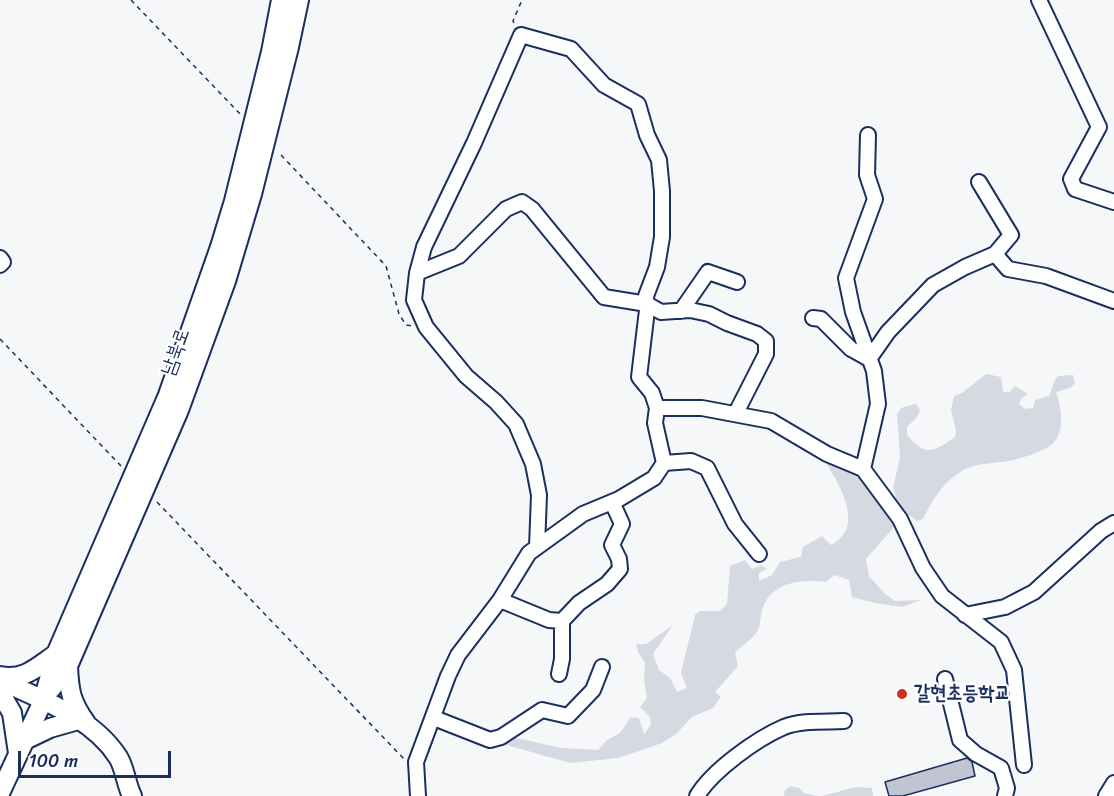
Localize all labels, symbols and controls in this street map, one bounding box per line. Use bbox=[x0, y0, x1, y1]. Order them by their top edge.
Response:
street label: 남북로 bbox=[156, 325, 196, 379]
place label: 갈현초등학교 bbox=[914, 682, 1011, 706]
marker: 갈현초등학교 bbox=[895, 687, 909, 701]
scale bar bbox=[21, 739, 174, 777]
text: 100 m bbox=[29, 745, 78, 777]

